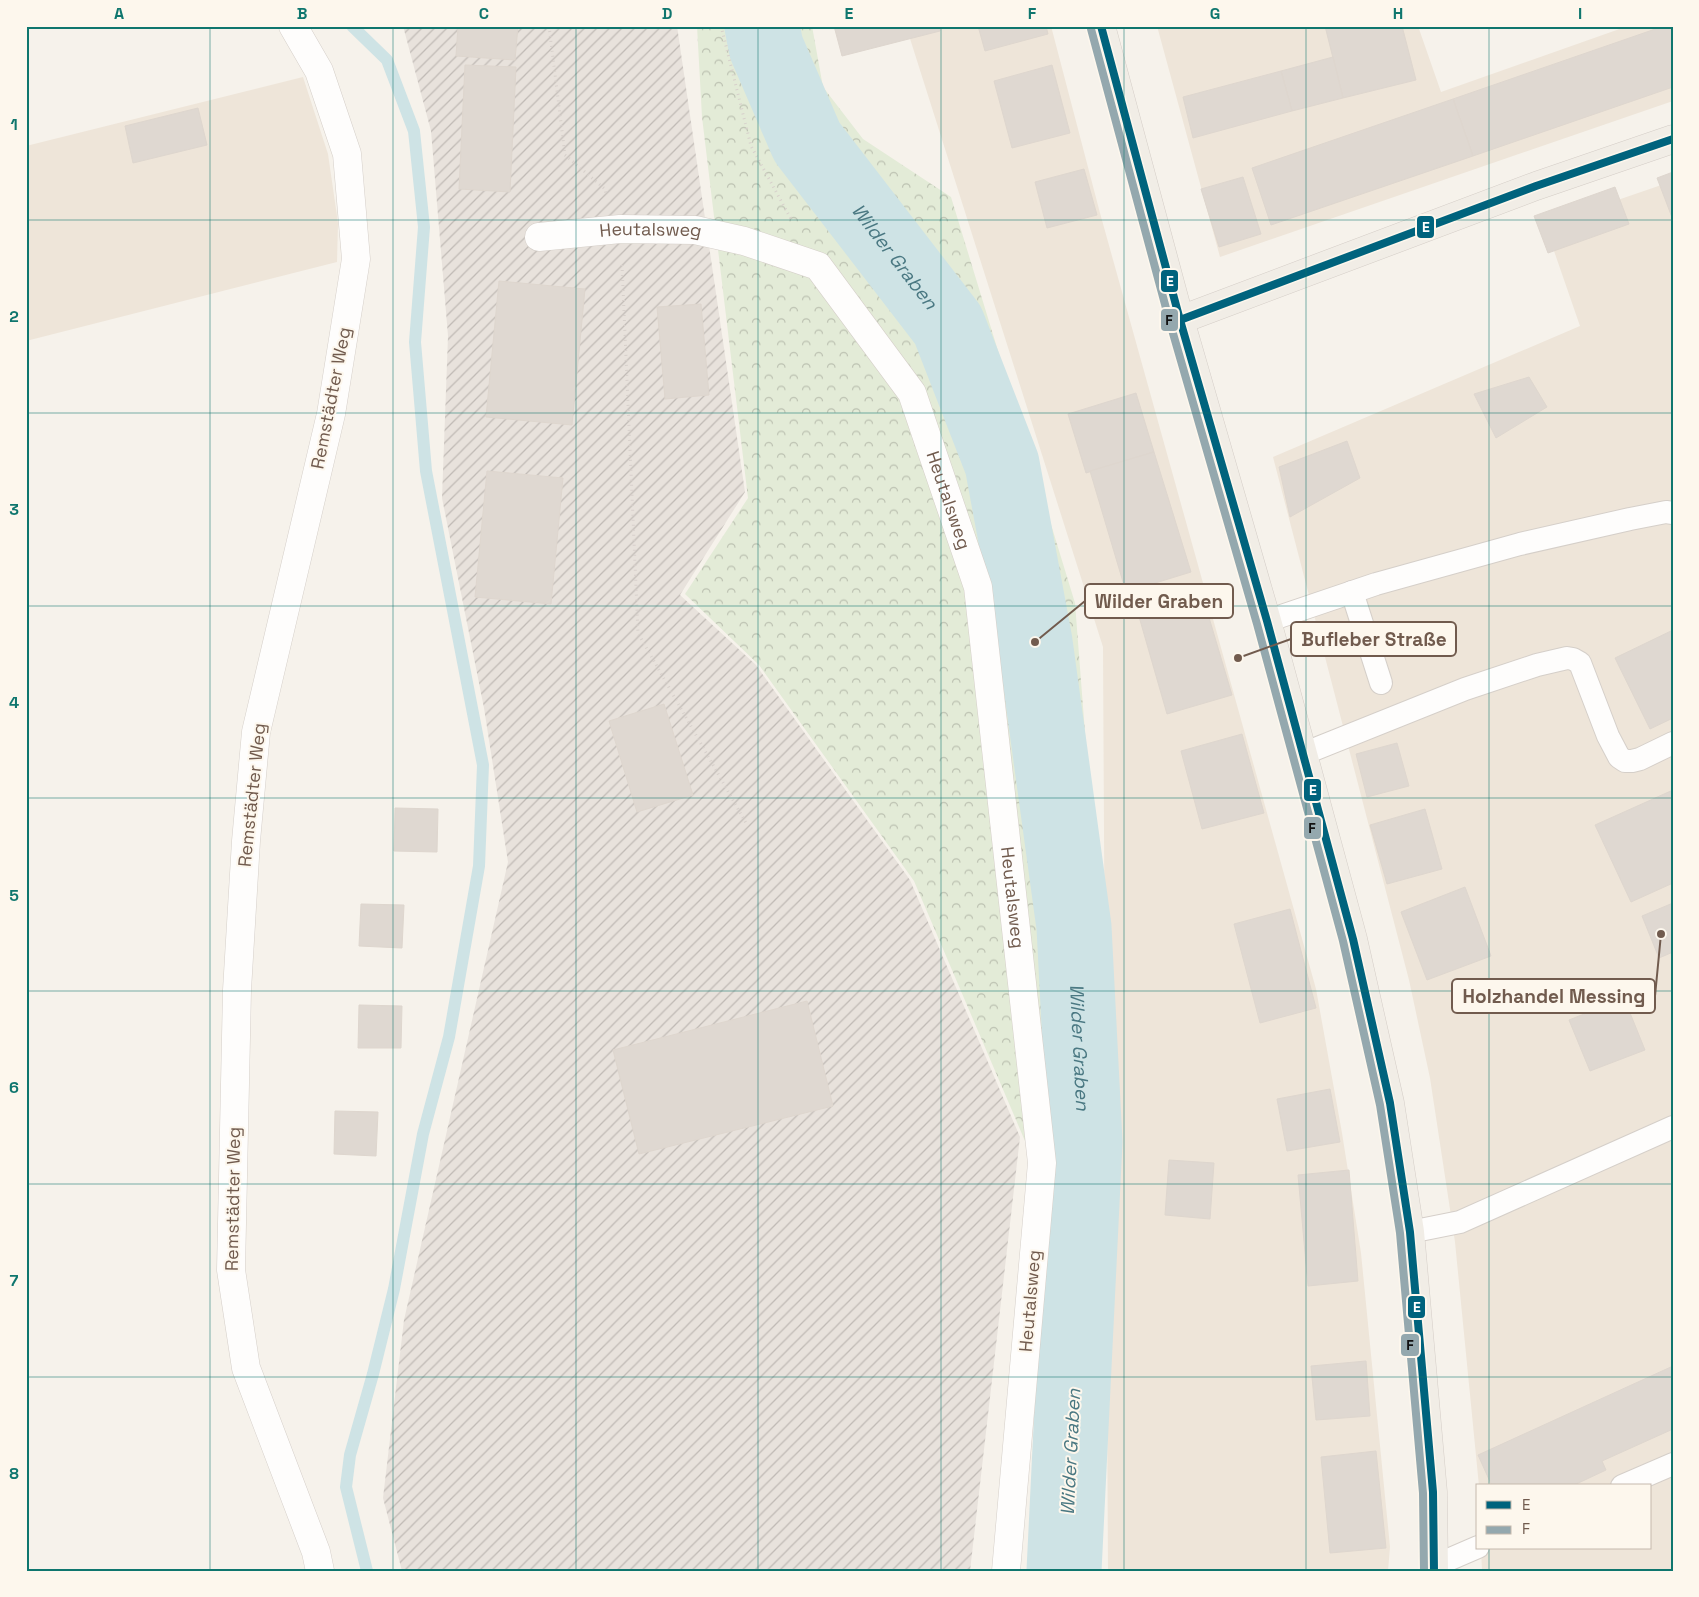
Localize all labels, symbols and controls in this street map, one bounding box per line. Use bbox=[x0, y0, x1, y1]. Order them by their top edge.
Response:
text: A bbox=[114, 3, 124, 24]
text: B bbox=[297, 3, 307, 24]
text: C bbox=[479, 3, 489, 24]
text: D bbox=[662, 3, 672, 24]
text: E bbox=[845, 3, 854, 24]
text: F bbox=[1028, 3, 1037, 24]
text: G bbox=[1210, 3, 1220, 24]
text: H bbox=[1393, 3, 1403, 24]
text: I bbox=[1578, 3, 1582, 24]
text: 1 bbox=[10, 114, 18, 135]
water label: Wilder Graben bbox=[846, 199, 943, 315]
line badge: E bbox=[1416, 215, 1435, 239]
street label: Heutalsweg bbox=[598, 217, 704, 242]
text: E bbox=[1422, 218, 1430, 236]
line badge: E bbox=[1160, 269, 1179, 293]
text: E bbox=[1166, 272, 1174, 290]
text: 2 bbox=[9, 306, 19, 327]
line badge: F bbox=[1160, 308, 1179, 332]
text: F bbox=[1165, 311, 1173, 329]
street label: Remstädter Weg bbox=[305, 325, 356, 471]
street label: Heutalsweg bbox=[922, 448, 976, 552]
text: 3 bbox=[9, 499, 19, 520]
callout: Wilder Graben bbox=[1085, 584, 1233, 618]
text: Wilder Graben bbox=[1095, 589, 1223, 614]
callout: Bufleber Straße bbox=[1291, 622, 1456, 656]
text: Bufleber Straße bbox=[1301, 627, 1447, 652]
text: 4 bbox=[9, 692, 19, 713]
street label: Remstädter Weg bbox=[233, 722, 270, 868]
line badge: E bbox=[1303, 778, 1322, 802]
text: E bbox=[1309, 781, 1317, 799]
line badge: F bbox=[1303, 816, 1322, 840]
text: F bbox=[1308, 819, 1316, 837]
street label: Heutalsweg bbox=[996, 845, 1030, 950]
text: 5 bbox=[9, 885, 19, 906]
callout: Holzhandel Messing bbox=[1452, 979, 1655, 1013]
water label: Wilder Graben bbox=[1064, 983, 1095, 1112]
text: Holzhandel Messing bbox=[1463, 984, 1645, 1009]
text: 6 bbox=[9, 1077, 19, 1098]
street label: Remstädter Weg bbox=[220, 1127, 245, 1271]
street label: Heutalsweg bbox=[1014, 1249, 1045, 1353]
text: 7 bbox=[10, 1270, 19, 1291]
line badge: E bbox=[1407, 1295, 1426, 1319]
text: E bbox=[1413, 1298, 1421, 1316]
line badge: F bbox=[1400, 1333, 1420, 1357]
text: F bbox=[1406, 1336, 1414, 1354]
water label: Wilder Graben bbox=[1055, 1388, 1086, 1516]
text: 8 bbox=[9, 1463, 19, 1484]
legend bbox=[1476, 1484, 1652, 1550]
text: E bbox=[1522, 1495, 1530, 1514]
text: F bbox=[1522, 1519, 1530, 1538]

